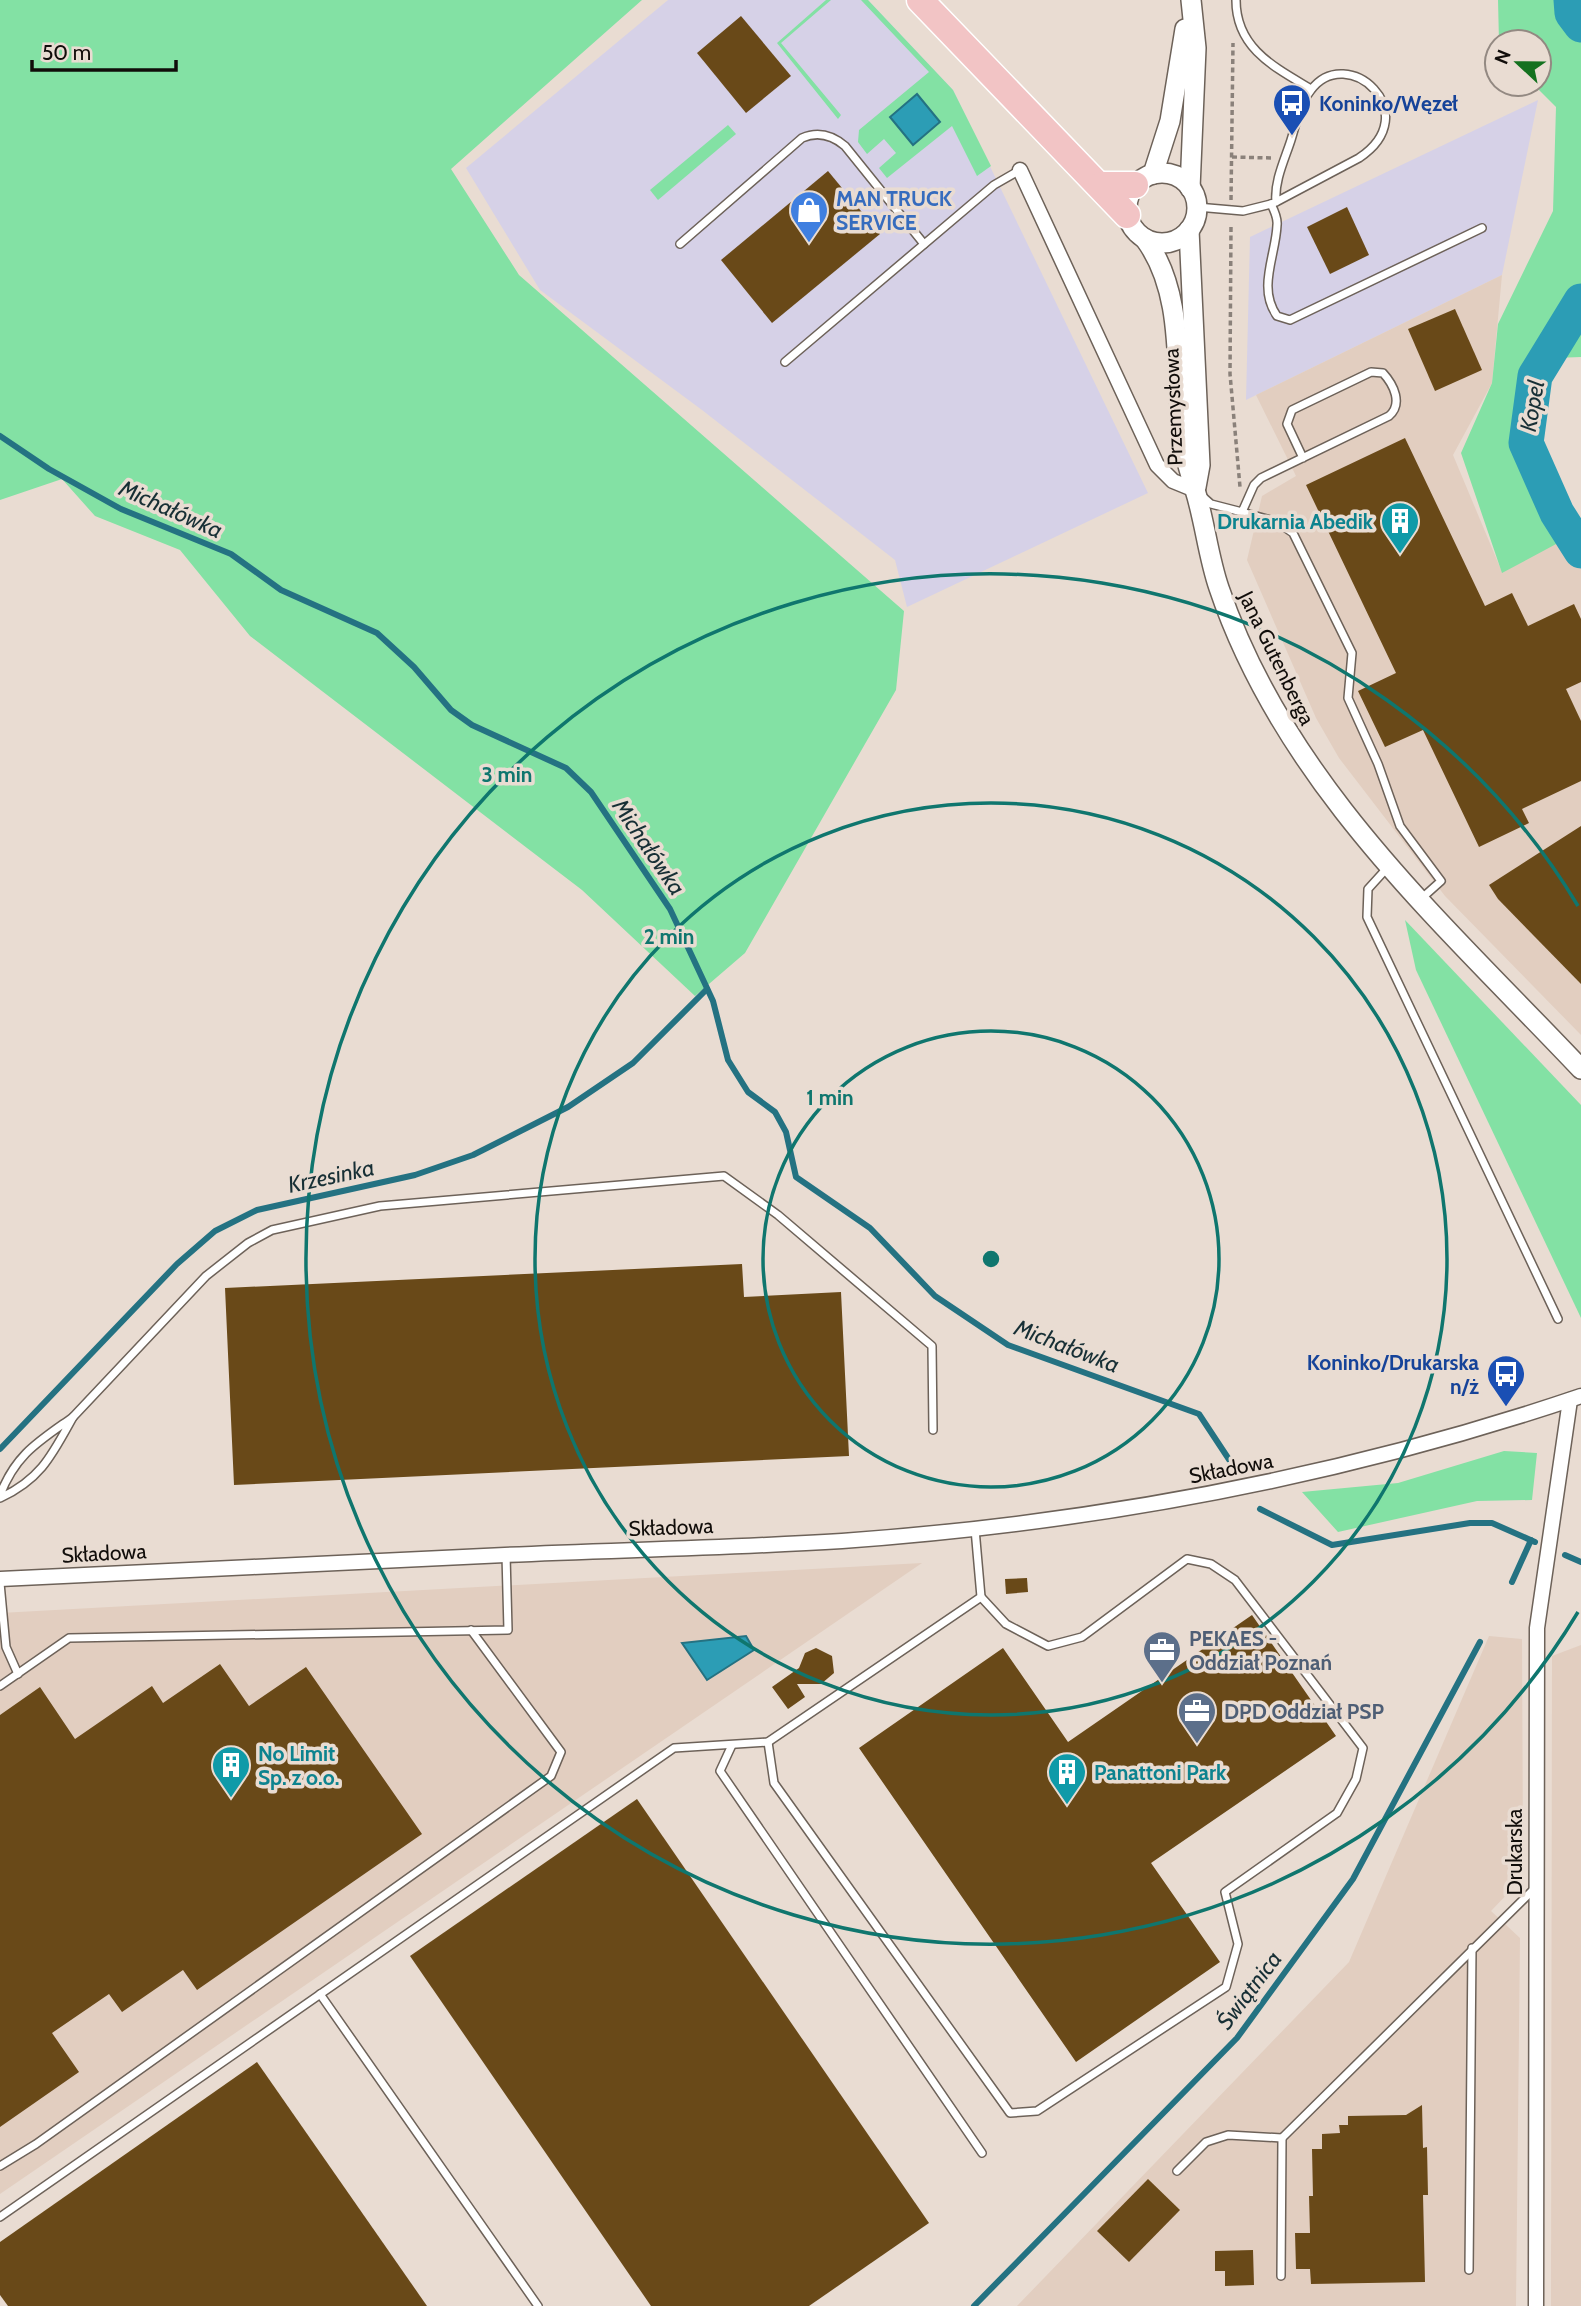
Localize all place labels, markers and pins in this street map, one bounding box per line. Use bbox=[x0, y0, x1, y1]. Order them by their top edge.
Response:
bus stop icon: Koninko/Węzeł bbox=[1271, 82, 1313, 137]
place label: Koninko/Węzeł bbox=[1319, 91, 1458, 116]
place label: MAN TRUCK SERVICE bbox=[836, 186, 953, 235]
shop icon: MAN TRUCK SERVICE bbox=[788, 189, 830, 244]
building icon: Drukarnia Abedik bbox=[1379, 500, 1421, 555]
place label: Drukarnia Abedik bbox=[1217, 509, 1374, 534]
centre of rings bbox=[979, 1247, 1003, 1271]
place label: Koninko/Drukarska n/ż bbox=[1307, 1350, 1480, 1399]
bus stop icon: Koninko/Drukarska n/ż bbox=[1485, 1353, 1527, 1408]
place label: PEKAES - Oddział Poznań bbox=[1189, 1626, 1332, 1675]
office icon: PEKAES - Oddział Poznań bbox=[1141, 1629, 1183, 1684]
office icon: DPD Oddział PSP bbox=[1176, 1690, 1218, 1745]
place label: DPD Oddział PSP bbox=[1224, 1699, 1385, 1724]
place label: No Limit Sp. z o.o. bbox=[258, 1741, 339, 1790]
building icon: No Limit Sp. z o.o. bbox=[210, 1744, 252, 1799]
building icon: Panattoni Park bbox=[1046, 1751, 1088, 1806]
place label: Panattoni Park bbox=[1094, 1760, 1227, 1785]

